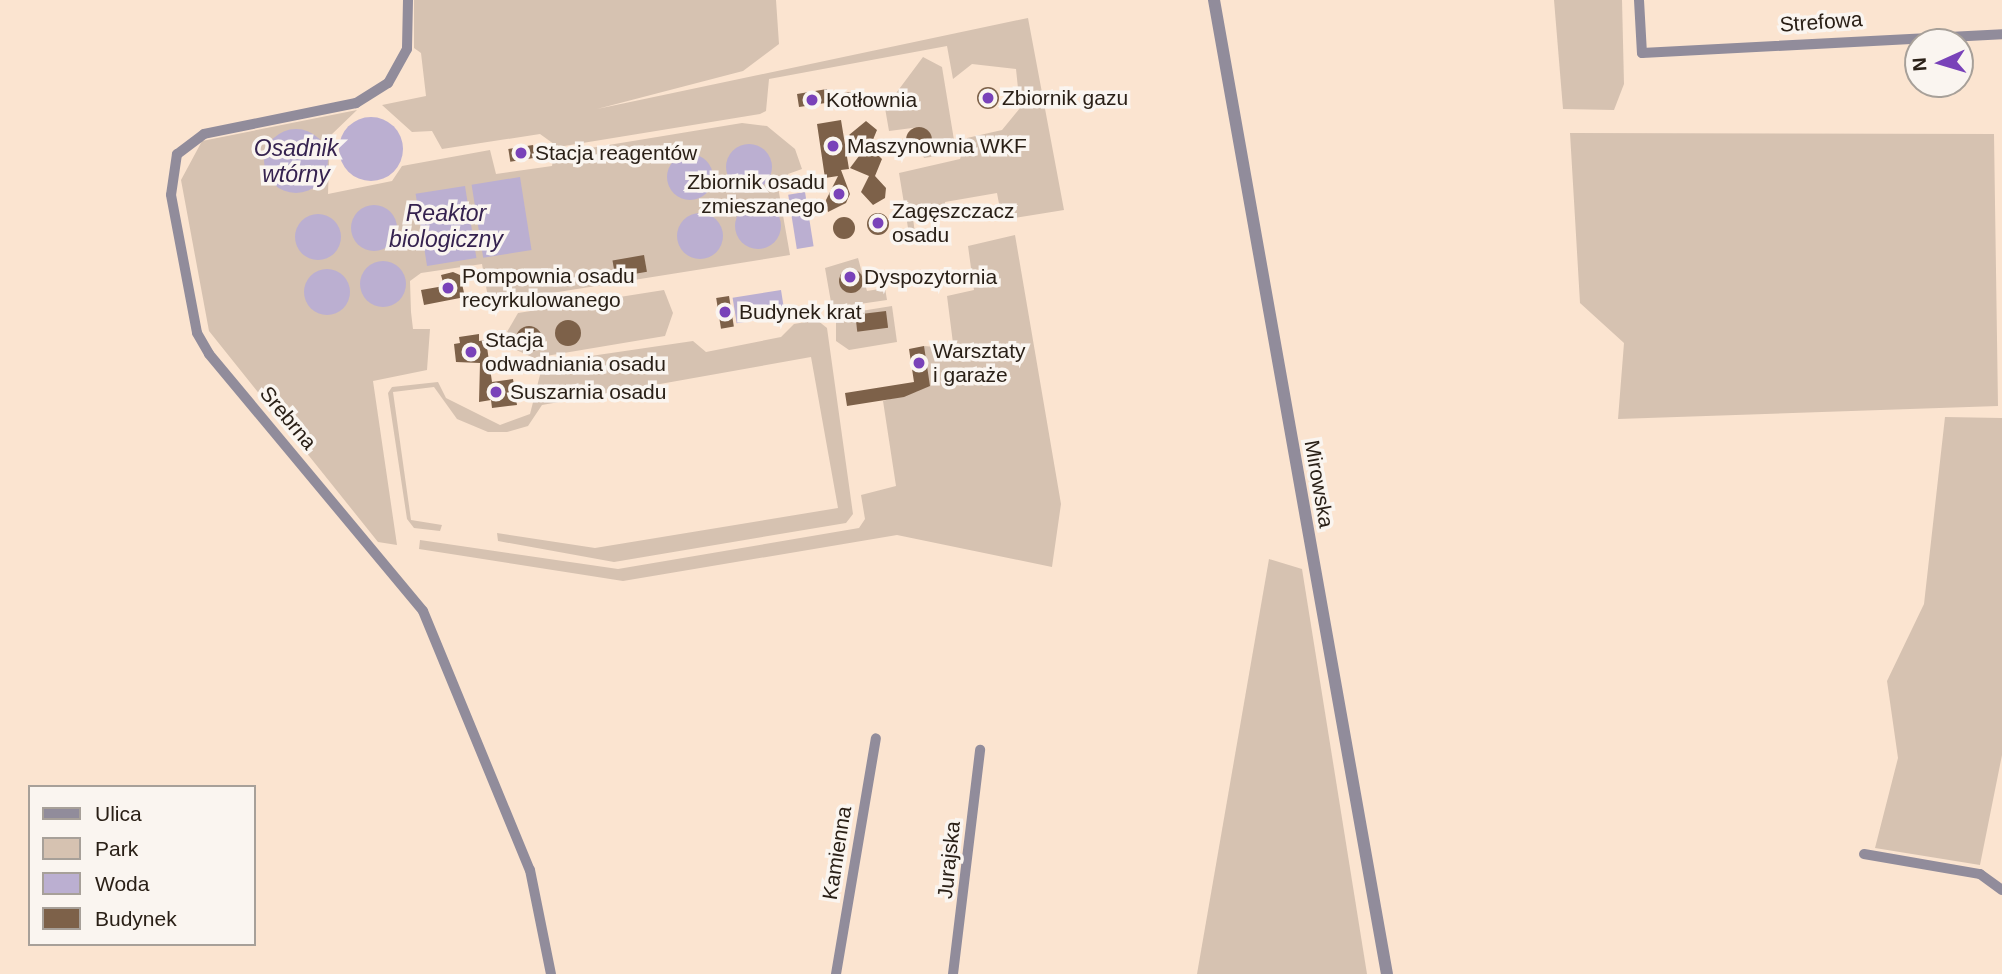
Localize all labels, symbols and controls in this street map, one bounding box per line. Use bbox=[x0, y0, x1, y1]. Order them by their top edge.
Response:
street label: Strefowa bbox=[1779, 7, 1863, 37]
north arrow bbox=[1904, 28, 1974, 98]
text: N bbox=[1909, 57, 1931, 72]
place label: Zbiornik gazu bbox=[1002, 85, 1128, 111]
place label: Kotłownia bbox=[826, 87, 917, 113]
marker: Zbiornik gazu bbox=[980, 90, 996, 106]
marker: Kotłownia bbox=[804, 92, 820, 108]
place label: Maszynownia WKF bbox=[847, 133, 1027, 159]
water label: Osadnik wtórny bbox=[254, 134, 338, 188]
marker: Maszynownia WKF bbox=[825, 138, 841, 154]
place label: Stacja reagentów bbox=[535, 140, 697, 166]
marker: Stacja reagentów bbox=[513, 145, 529, 161]
place label: Zbiornik osadu zmieszanego bbox=[687, 169, 825, 219]
marker: Zbiornik osadu zmieszanego bbox=[831, 186, 847, 202]
place label: Zagęszczacz osadu bbox=[892, 198, 1015, 248]
water label: Reaktor biologiczny bbox=[389, 199, 503, 253]
marker: Zagęszczacz osadu bbox=[870, 215, 886, 231]
place label: Pompownia osadu recyrkulowanego bbox=[462, 263, 635, 313]
place label: Dyspozytornia bbox=[864, 264, 997, 290]
marker: Dyspozytornia bbox=[842, 269, 858, 285]
marker: Pompownia osadu recyrkulowanego bbox=[440, 280, 456, 296]
place label: Budynek krat bbox=[739, 299, 862, 325]
marker: Budynek krat bbox=[717, 304, 733, 320]
place label: Stacja odwadniania osadu bbox=[485, 327, 666, 377]
place label: Warsztaty i garaże bbox=[933, 338, 1026, 388]
marker: Stacja odwadniania osadu bbox=[463, 344, 479, 360]
marker: Warsztaty i garaże bbox=[911, 355, 927, 371]
place label: Suszarnia osadu bbox=[510, 379, 666, 405]
street label: Srebrna bbox=[254, 381, 322, 455]
marker: Suszarnia osadu bbox=[488, 384, 504, 400]
street label: Mirowska bbox=[1299, 438, 1339, 530]
legend bbox=[28, 785, 256, 946]
text: Ulica bbox=[95, 802, 142, 825]
street label: Kamienna bbox=[817, 804, 857, 902]
street label: Jurajska bbox=[932, 820, 966, 900]
text: Park bbox=[95, 837, 138, 860]
text: Woda bbox=[95, 872, 149, 895]
text: Budynek bbox=[95, 907, 177, 930]

